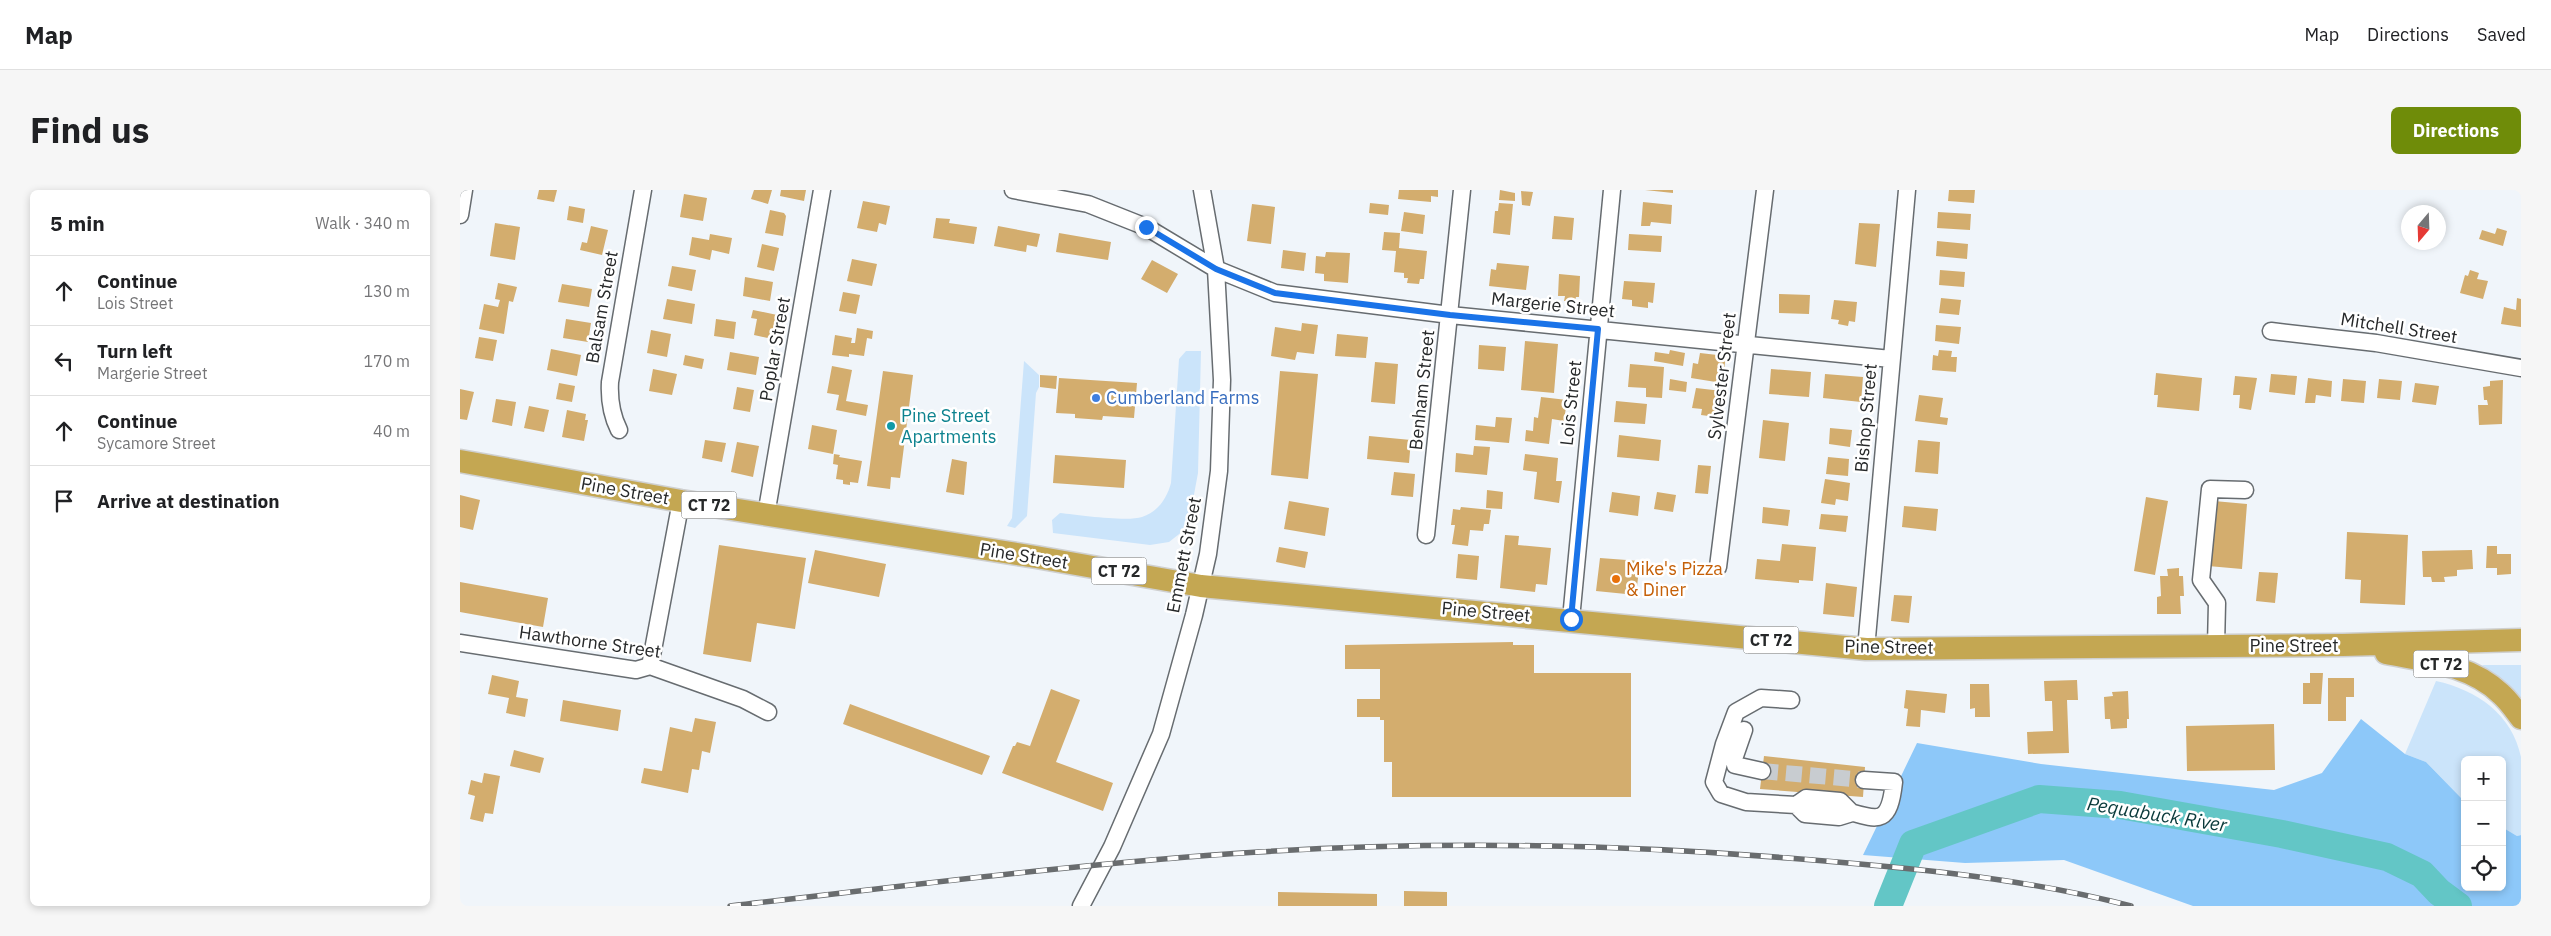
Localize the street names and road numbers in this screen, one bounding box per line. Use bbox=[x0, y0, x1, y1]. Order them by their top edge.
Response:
street label: Balsam Street bbox=[580, 249, 623, 365]
street label: Margerie Street bbox=[1490, 287, 1616, 322]
street label: Poplar Street bbox=[754, 295, 795, 403]
street label: Mitchell Street bbox=[2339, 307, 2459, 348]
street label: Sylvester Street bbox=[1702, 311, 1741, 441]
street label: Benham Street bbox=[1404, 329, 1439, 451]
street label: Lois Street bbox=[1555, 359, 1586, 447]
street label: Bishop Street bbox=[1849, 362, 1882, 473]
street label: Pine Street bbox=[579, 471, 671, 510]
road number: CT 72 bbox=[682, 492, 736, 518]
street label: Emmett Street bbox=[1161, 495, 1206, 615]
street label: Pine Street bbox=[978, 537, 1070, 574]
road number: CT 72 bbox=[1092, 558, 1146, 584]
street label: Pine Street bbox=[1441, 596, 1531, 627]
street label: Hawthorne Street bbox=[518, 620, 663, 663]
road number: CT 72 bbox=[1744, 626, 1798, 654]
street label: Pine Street bbox=[1844, 634, 1934, 659]
street label: Pine Street bbox=[2249, 634, 2339, 657]
road number: CT 72 bbox=[2414, 650, 2468, 678]

